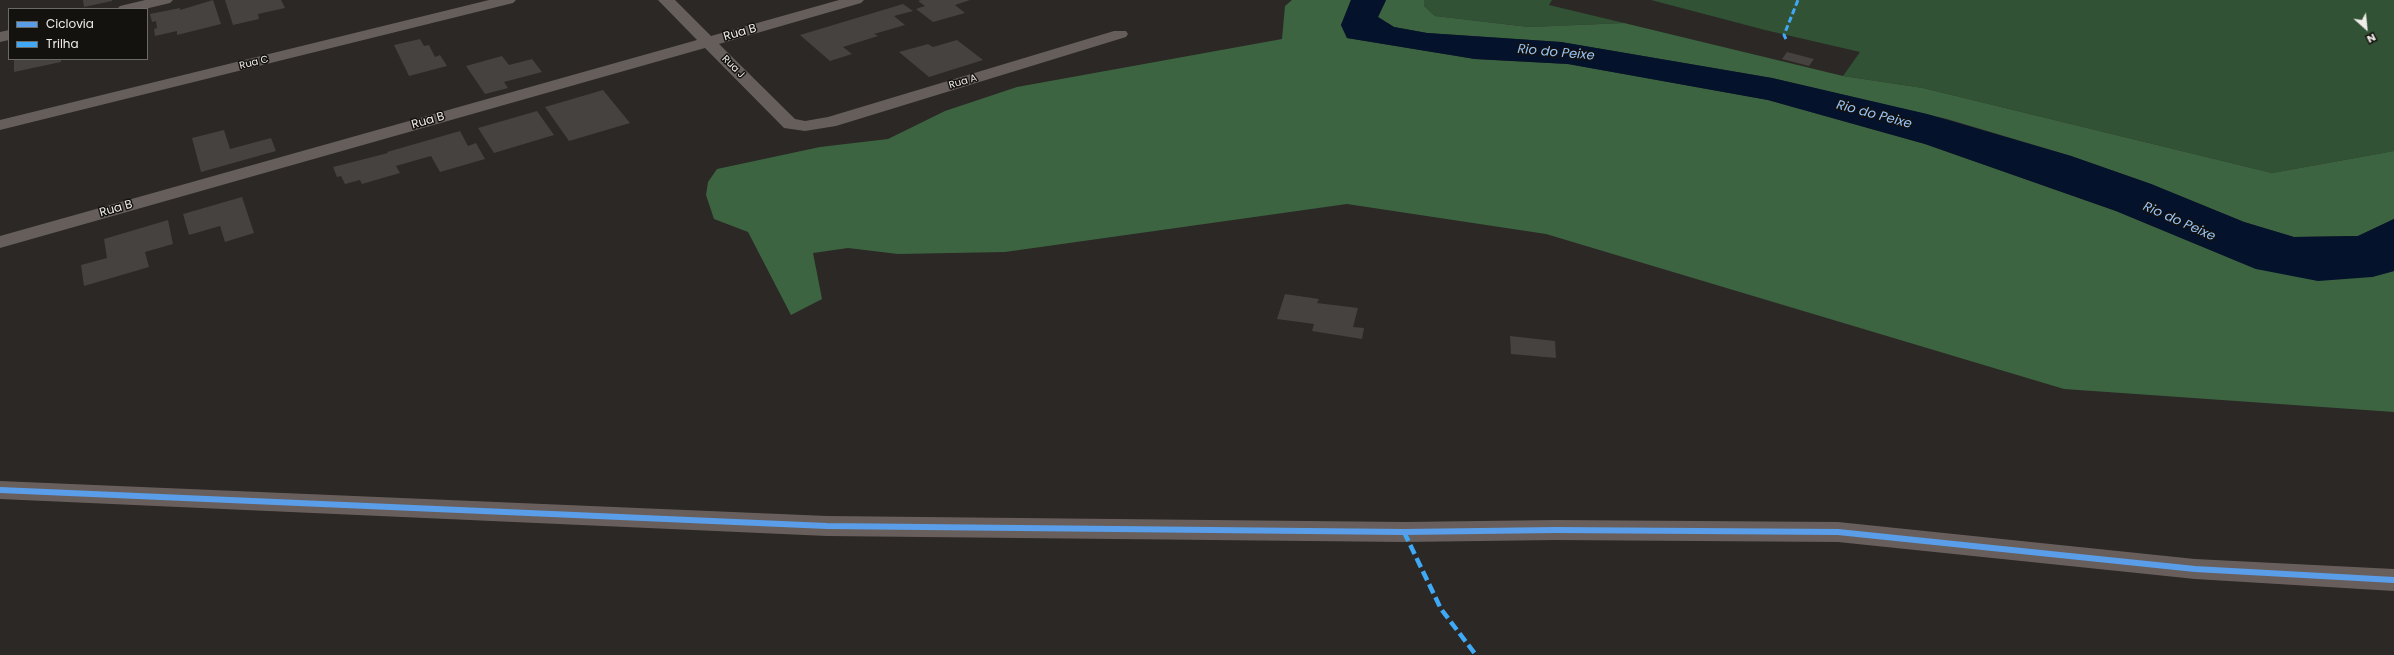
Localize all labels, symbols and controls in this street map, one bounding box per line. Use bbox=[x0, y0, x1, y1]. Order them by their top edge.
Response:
legend bbox=[8, 8, 148, 60]
north arrow bbox=[2346, 8, 2386, 48]
text: Ciclovia bbox=[46, 15, 94, 32]
street label: Rua B bbox=[722, 21, 758, 45]
text: N bbox=[2364, 30, 2379, 48]
text: Trilha bbox=[46, 35, 79, 52]
water label: Rio do Peixe bbox=[1517, 42, 1595, 64]
street label: Rua J bbox=[719, 53, 747, 81]
street label: Rua C bbox=[238, 54, 270, 72]
street label: Rua A bbox=[948, 72, 978, 92]
water label: Rio do Peixe bbox=[1835, 97, 1913, 133]
street label: Rua B bbox=[410, 109, 446, 133]
street label: Rua B bbox=[98, 197, 134, 221]
water label: Rio do Peixe bbox=[2140, 199, 2218, 245]

